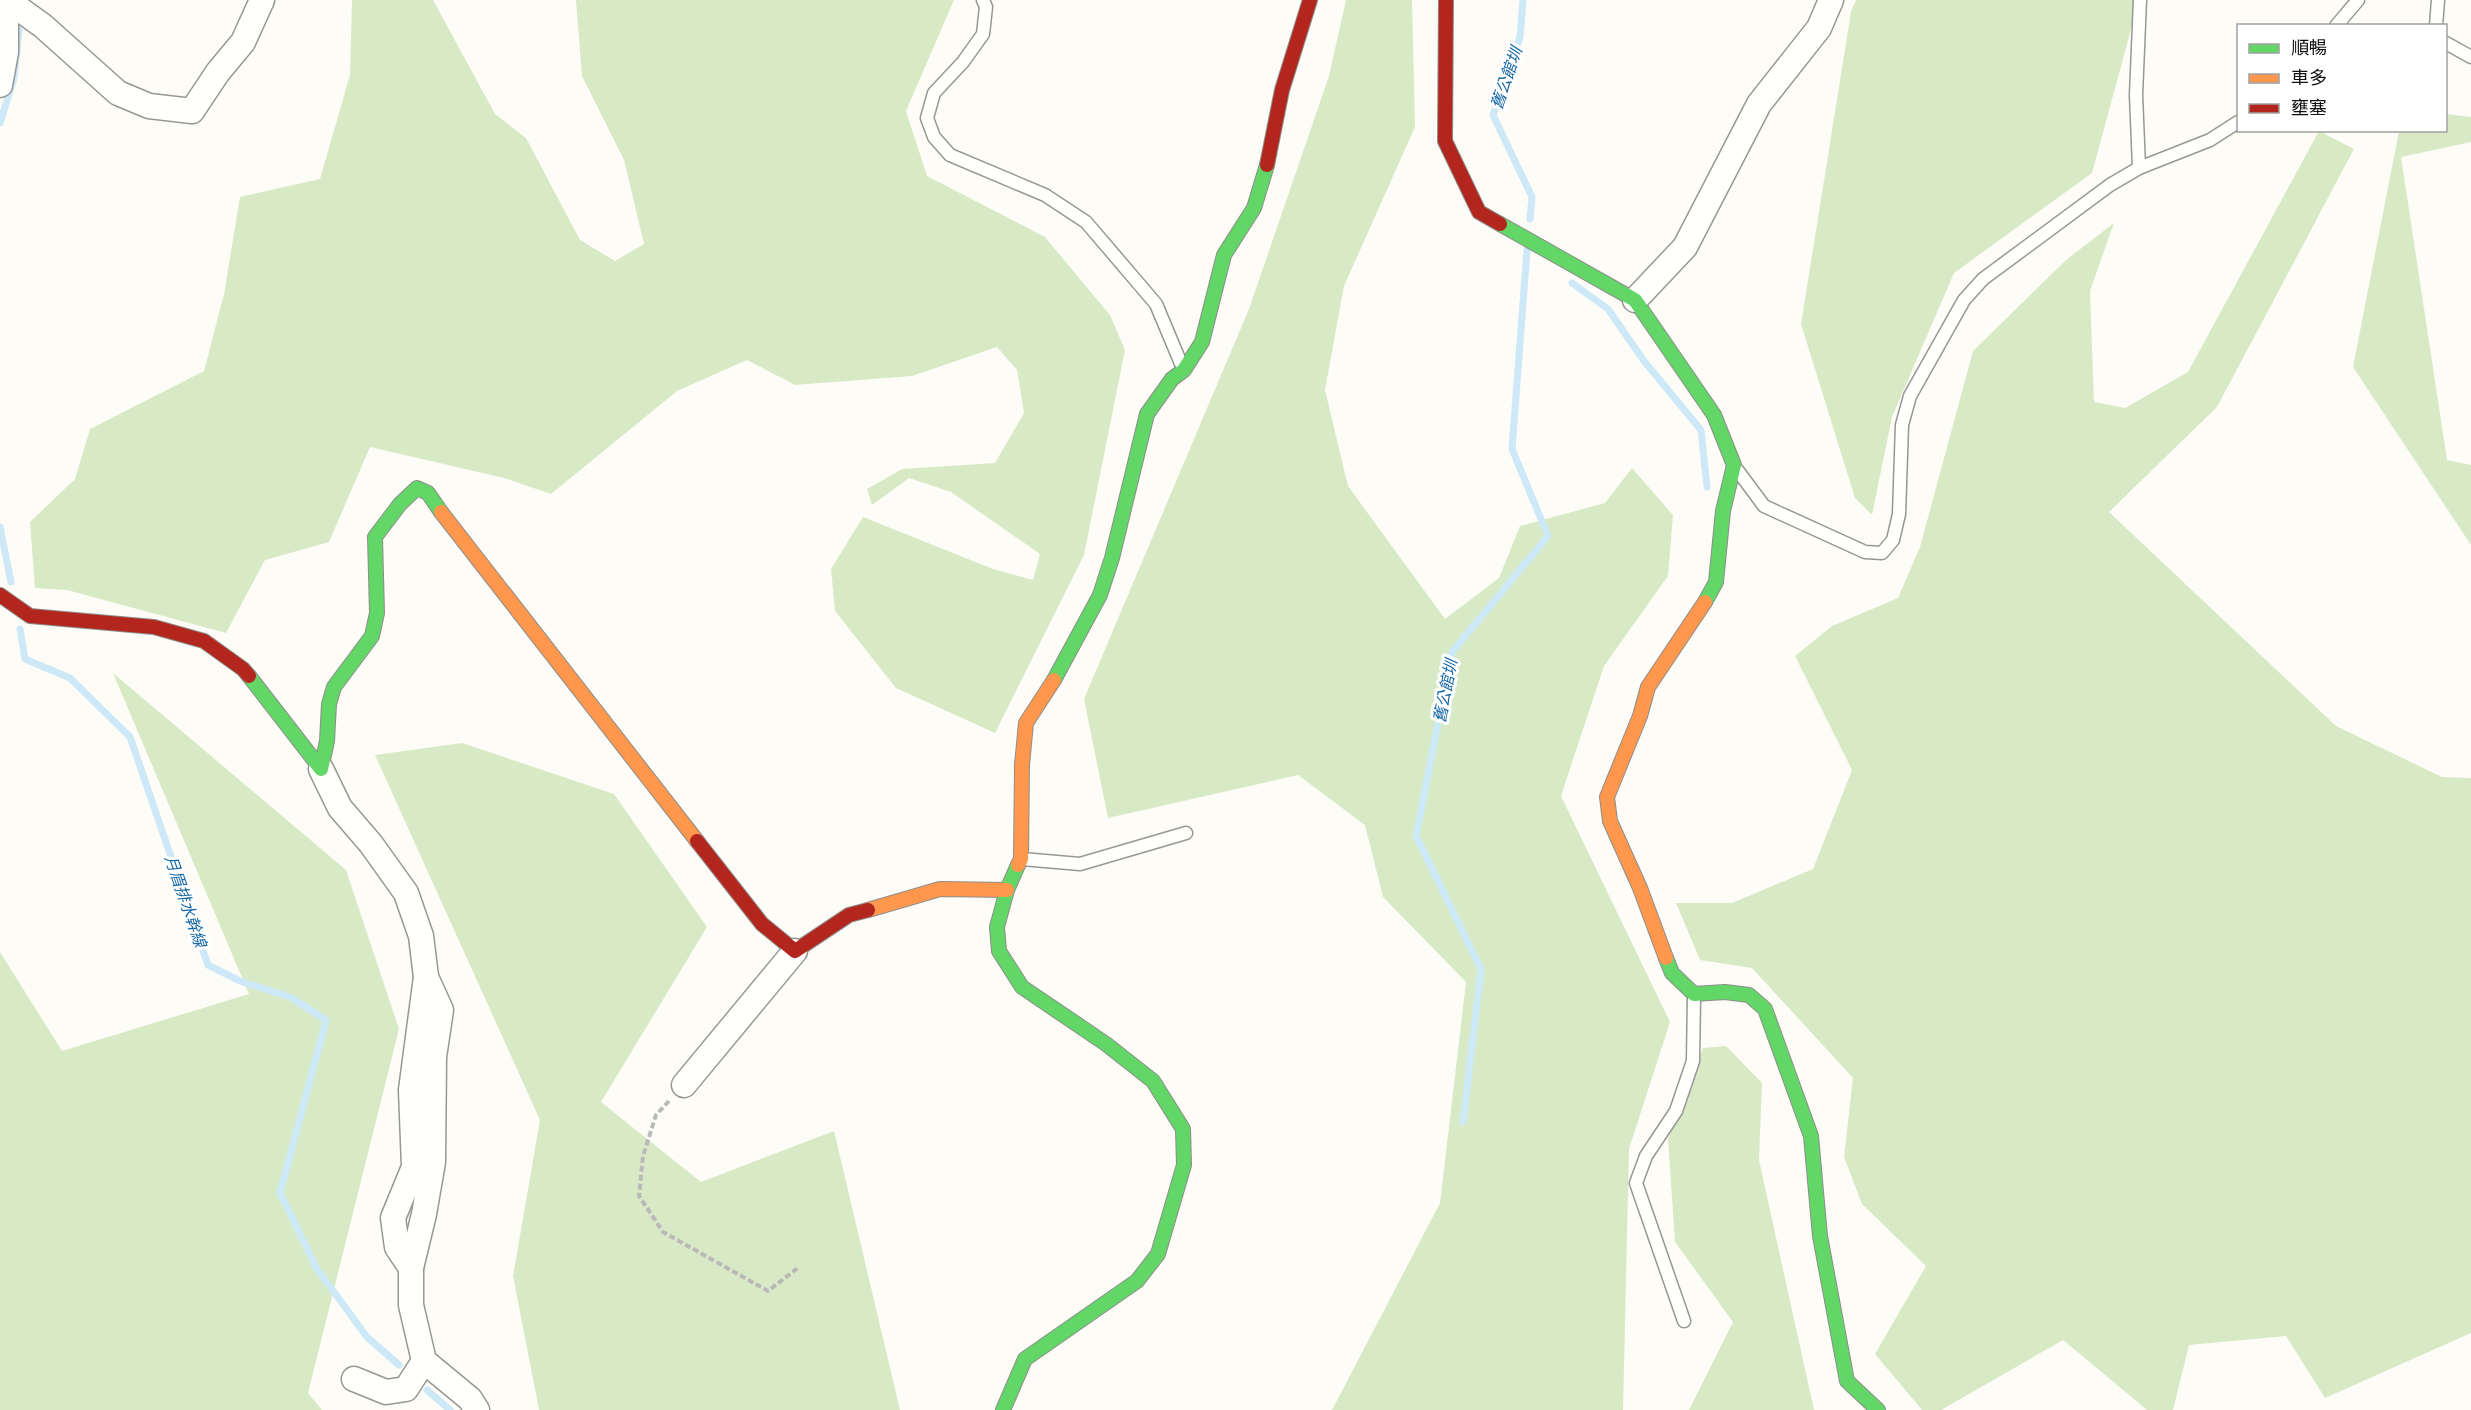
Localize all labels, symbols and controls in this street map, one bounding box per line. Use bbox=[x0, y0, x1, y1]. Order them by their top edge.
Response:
legend bbox=[2237, 24, 2447, 132]
text: 順暢 bbox=[2291, 35, 2327, 59]
water label: 舊公館圳 bbox=[1485, 42, 1527, 112]
text: 車多 bbox=[2291, 65, 2327, 89]
text: 壅塞 bbox=[2291, 95, 2327, 119]
water label: 舊公館圳 bbox=[1428, 656, 1462, 725]
water label: 月眉排水幹線 bbox=[160, 852, 213, 952]

